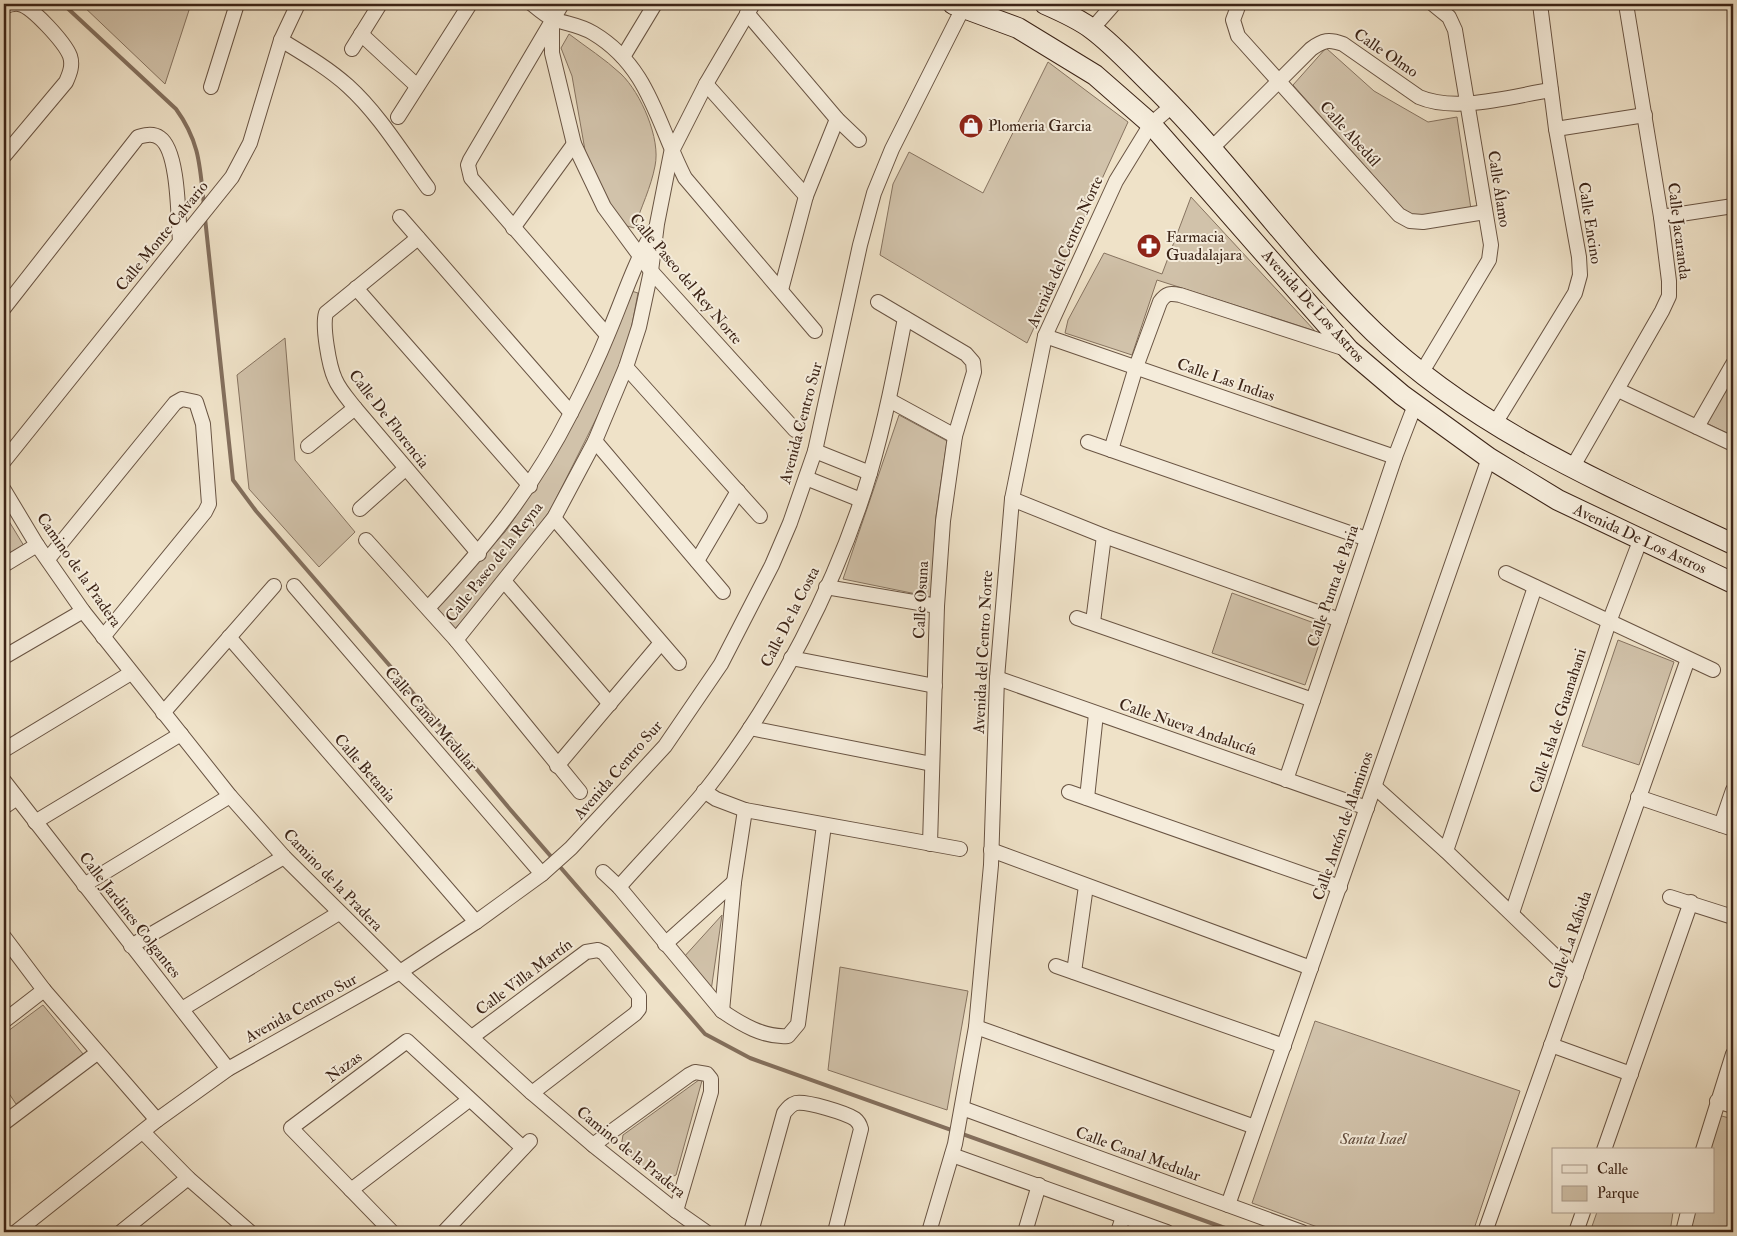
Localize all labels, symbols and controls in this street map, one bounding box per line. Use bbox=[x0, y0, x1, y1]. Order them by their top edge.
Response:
street label: Calle Olmo bbox=[1350, 24, 1422, 82]
street label: Calle Abedúl bbox=[1315, 97, 1385, 171]
shop icon: Plomeria Garcia bbox=[958, 113, 984, 139]
place label: Plomeria Garcia bbox=[988, 116, 1092, 136]
street label: Calle Álamo bbox=[1483, 149, 1516, 229]
street label: Avenida del Centro Norte bbox=[1022, 173, 1108, 332]
street label: Calle Monte Calvario bbox=[111, 177, 213, 295]
street label: Calle Encino bbox=[1574, 181, 1606, 266]
street label: Calle Jacaranda bbox=[1662, 181, 1695, 281]
street label: Calle Paseo del Rey Norte bbox=[625, 209, 747, 349]
place label: Farmacia Guadalajara bbox=[1166, 227, 1243, 265]
pharmacy icon: Farmacia Guadalajara bbox=[1136, 233, 1162, 259]
street label: Avenida De Los Astros bbox=[1256, 245, 1369, 366]
street label: Calle Las Indias bbox=[1174, 354, 1278, 406]
street label: Avenida Centro Sur bbox=[775, 360, 827, 487]
street label: Calle De Florencia bbox=[344, 366, 434, 473]
street label: Calle Paseo de la Reyna bbox=[441, 498, 547, 626]
street label: Avenida De Los Astros bbox=[1569, 499, 1710, 579]
street label: Camino de la Pradera bbox=[32, 509, 126, 631]
street label: Calle Punta de Paria bbox=[1303, 522, 1363, 650]
street label: Calle Osuna bbox=[909, 560, 933, 639]
street label: Calle De la Costa bbox=[756, 563, 824, 671]
street label: Avenida del Centro Norte bbox=[969, 569, 997, 735]
street label: Calle Isla de Guanahani bbox=[1525, 646, 1591, 796]
street label: Calle Canal Medular bbox=[380, 663, 482, 775]
street label: Calle Nueva Andalucía bbox=[1116, 694, 1260, 760]
street label: Avenida Centro Sur bbox=[569, 716, 667, 825]
street label: Calle Betania bbox=[330, 730, 401, 807]
street label: Calle Antón de Alaminos bbox=[1308, 749, 1378, 903]
street label: Camino de la Pradera bbox=[279, 824, 387, 936]
street label: Calle Jardines Colgantes bbox=[74, 848, 185, 983]
street label: Calle La Rábida bbox=[1544, 888, 1596, 992]
street label: Calle Villa Martín bbox=[472, 934, 576, 1020]
street label: Avenida Centro Sur bbox=[240, 969, 361, 1048]
street label: Nazas bbox=[322, 1047, 366, 1087]
street label: Camino de la Pradera bbox=[572, 1102, 690, 1203]
street label: Calle Canal Medular bbox=[1073, 1122, 1203, 1186]
park label: Santa Isael bbox=[1339, 1129, 1407, 1149]
legend bbox=[1552, 1148, 1714, 1214]
text: Calle bbox=[1597, 1160, 1628, 1179]
text: Parque bbox=[1597, 1184, 1639, 1203]

